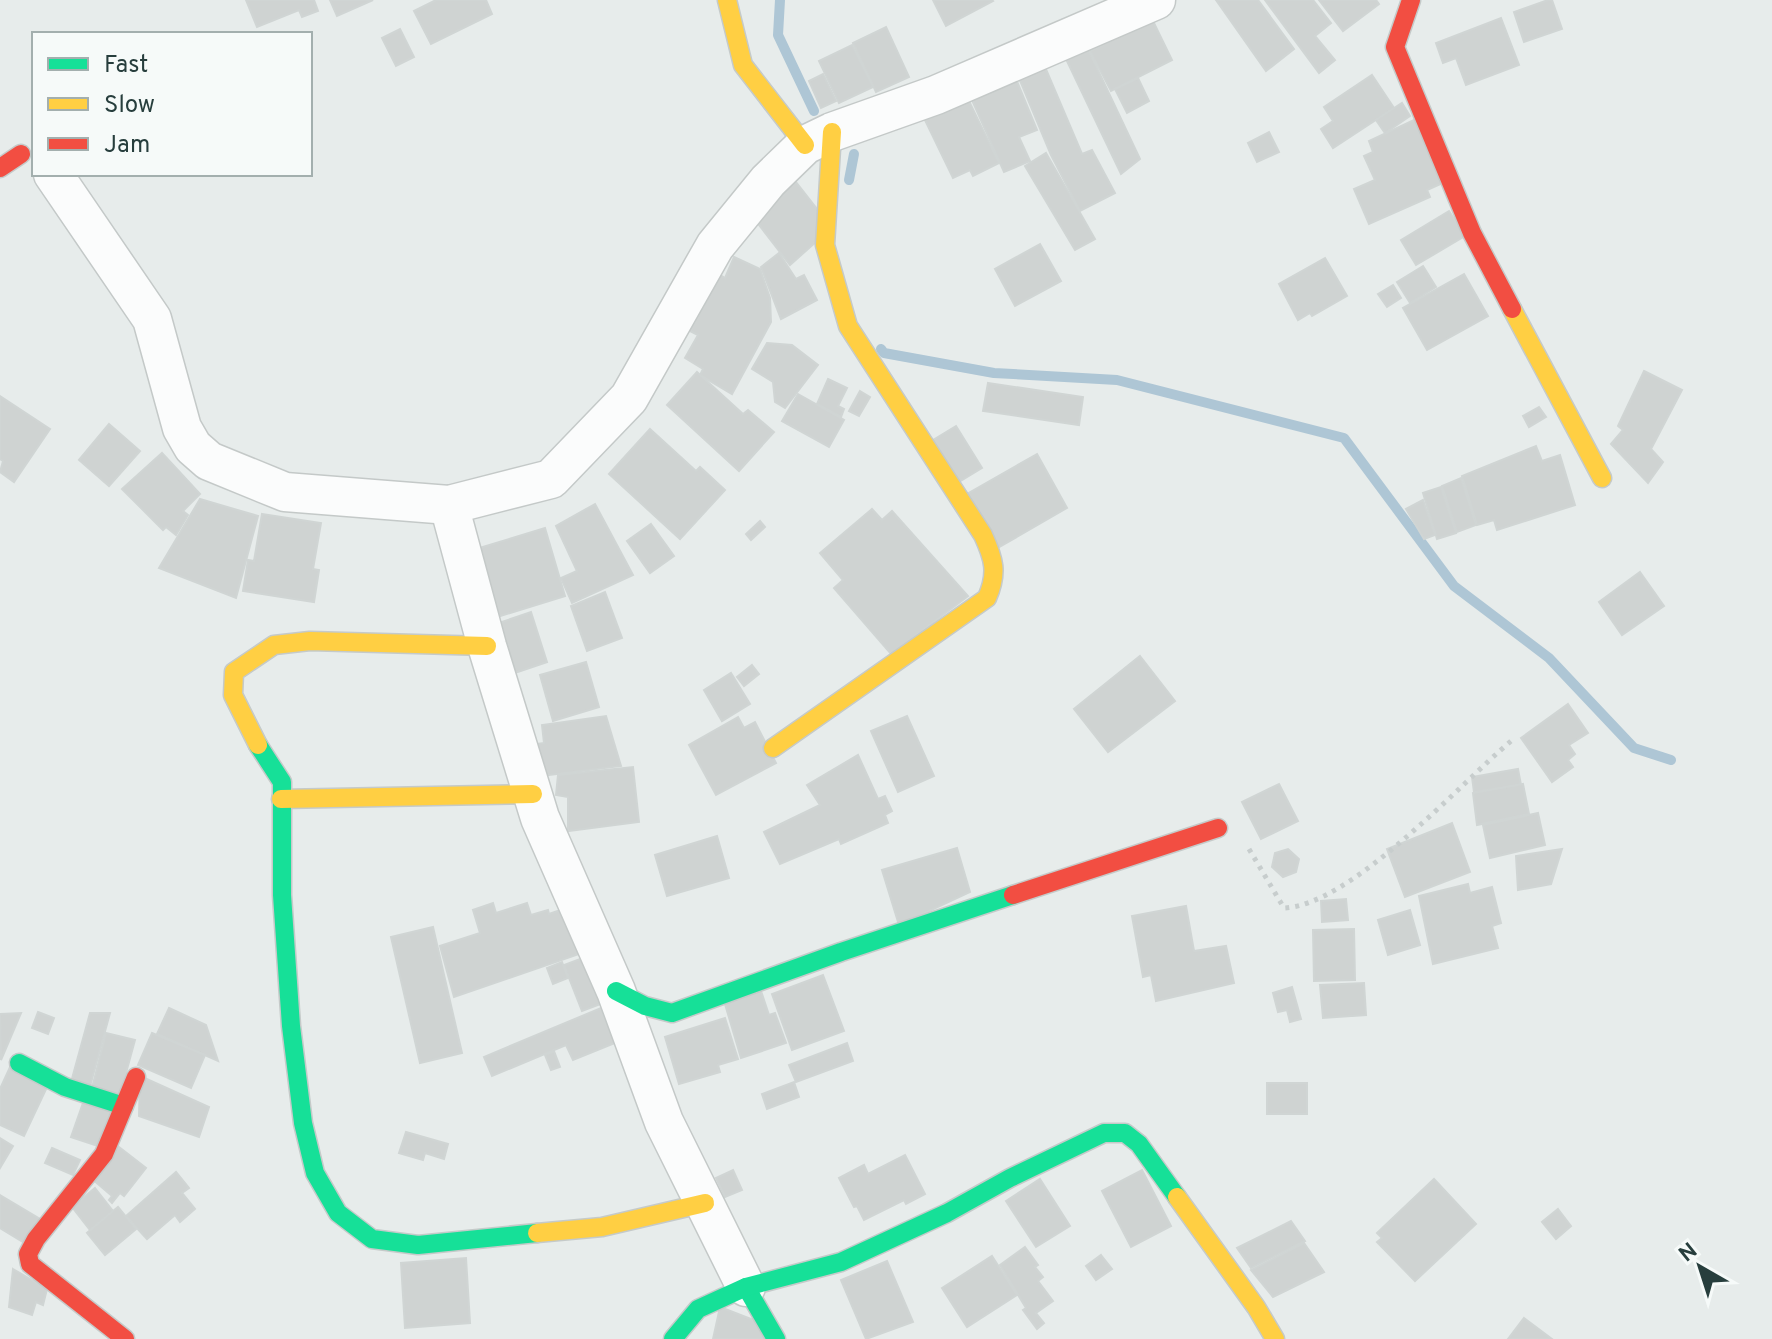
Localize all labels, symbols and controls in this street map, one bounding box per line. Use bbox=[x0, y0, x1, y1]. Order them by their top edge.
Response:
legend bbox=[32, 32, 312, 176]
text: Fast bbox=[104, 51, 148, 81]
text: Slow bbox=[104, 91, 155, 121]
text: Jam bbox=[104, 131, 150, 161]
north arrow bbox=[1660, 1227, 1740, 1307]
text: N bbox=[1674, 1238, 1704, 1269]

